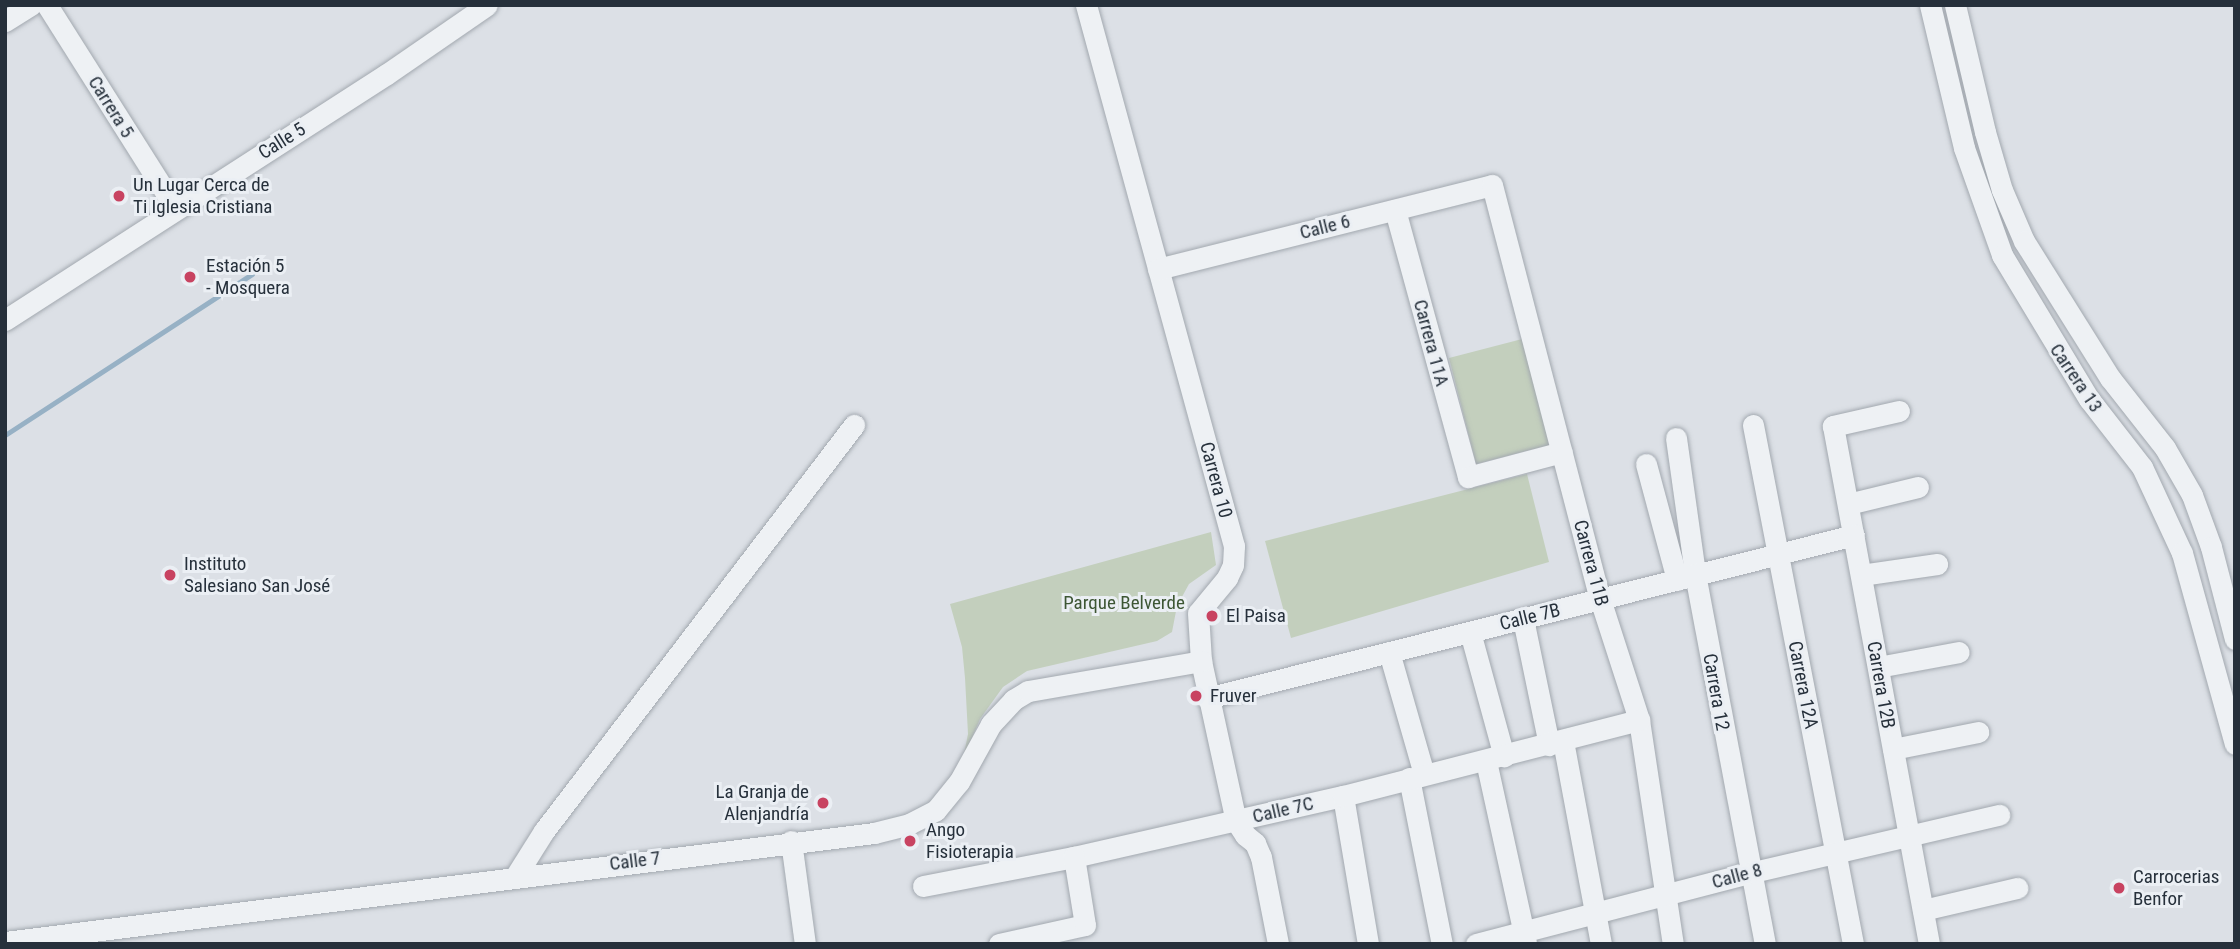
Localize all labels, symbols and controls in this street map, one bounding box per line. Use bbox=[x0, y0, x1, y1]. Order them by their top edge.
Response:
street label: Carrera 5 bbox=[83, 72, 139, 142]
street label: Calle 5 bbox=[254, 118, 310, 164]
place label: Un Lugar Cerca de Ti Iglesia Cristiana bbox=[133, 174, 272, 218]
marker: Un Lugar Cerca de Ti Iglesia Cristiana bbox=[111, 188, 127, 204]
street label: Calle 6 bbox=[1297, 210, 1353, 244]
place label: Estación 5 - Mosquera bbox=[206, 255, 290, 299]
marker: Estación 5 - Mosquera bbox=[180, 267, 200, 287]
street label: Carrera 11A bbox=[1409, 297, 1453, 389]
street label: Carrera 13 bbox=[2045, 339, 2107, 417]
street label: Carrera 10 bbox=[1195, 439, 1237, 521]
street label: Carrera 11B bbox=[1569, 517, 1613, 609]
place label: Instituto Salesiano San José bbox=[184, 553, 330, 597]
marker: Instituto Salesiano San José bbox=[162, 567, 178, 583]
park label: Parque Belverde bbox=[1063, 592, 1185, 614]
street label: Calle 7B bbox=[1497, 598, 1563, 636]
place label: El Paisa bbox=[1226, 605, 1286, 627]
marker: El Paisa bbox=[1204, 608, 1220, 624]
street label: Carrera 12A bbox=[1783, 639, 1823, 731]
street label: Carrera 12B bbox=[1862, 640, 1900, 730]
street label: Carrera 12 bbox=[1698, 652, 1734, 732]
place label: Fruver bbox=[1210, 685, 1257, 707]
marker: Fruver bbox=[1188, 688, 1204, 704]
place label: La Granja de Alenjandría bbox=[716, 781, 809, 825]
street label: Calle 7C bbox=[1250, 792, 1316, 828]
marker: La Granja de Alenjandría bbox=[815, 795, 831, 811]
place label: Ango Fisioterapia bbox=[926, 819, 1014, 863]
marker: Ango Fisioterapia bbox=[900, 831, 920, 851]
street label: Calle 7 bbox=[608, 847, 662, 875]
street label: Calle 8 bbox=[1709, 858, 1765, 894]
place label: Carrocerias Benfor bbox=[2133, 866, 2219, 910]
marker: Carrocerias Benfor bbox=[2111, 880, 2127, 896]

